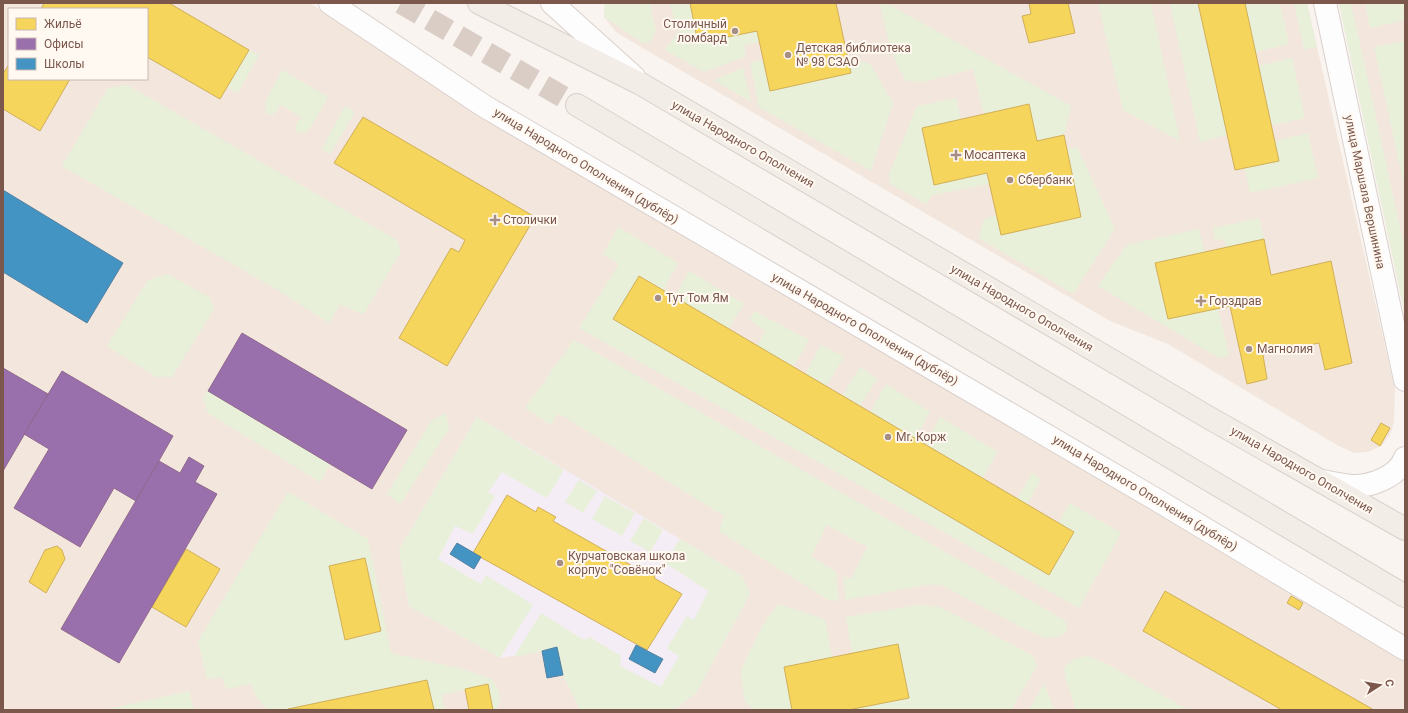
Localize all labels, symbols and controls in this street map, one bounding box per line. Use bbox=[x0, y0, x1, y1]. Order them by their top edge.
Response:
legend bbox=[8, 8, 148, 80]
text: Жильё bbox=[44, 17, 82, 31]
place label: Столичный ломбард bbox=[663, 17, 727, 45]
marker: Столичный ломбард bbox=[730, 26, 740, 36]
text: Офисы bbox=[44, 37, 84, 51]
place label: Детская библиотека № 98 СЗАО bbox=[796, 41, 911, 69]
marker: Детская библиотека № 98 СЗАО bbox=[783, 50, 793, 60]
text: Школы bbox=[44, 57, 85, 71]
street label: улица Народного Ополчения bbox=[669, 97, 817, 191]
street label: улица Народного Ополчения (дублёр) bbox=[491, 105, 681, 227]
street label: улица Маршала Вершинина bbox=[1342, 114, 1388, 270]
place label: Мосаптека bbox=[964, 148, 1026, 162]
marker: Мосаптека bbox=[951, 150, 961, 160]
place label: Сбербанк bbox=[1018, 173, 1073, 187]
marker: Сбербанк bbox=[1005, 175, 1015, 185]
place label: Столички bbox=[503, 213, 557, 227]
marker: Столички bbox=[490, 215, 500, 225]
street label: улица Народного Ополчения bbox=[948, 261, 1096, 355]
street label: улица Народного Ополчения (дублёр) bbox=[769, 270, 961, 388]
place label: Тут Том Ям bbox=[666, 291, 729, 305]
marker: Тут Том Ям bbox=[653, 293, 663, 303]
place label: Горздрав bbox=[1209, 294, 1262, 308]
marker: Горздрав bbox=[1196, 296, 1206, 306]
place label: Магнолия bbox=[1257, 342, 1313, 356]
marker: Магнолия bbox=[1244, 344, 1254, 354]
street label: улица Народного Ополчения bbox=[1228, 423, 1376, 517]
place label: Mr. Корж bbox=[896, 430, 947, 444]
marker: Mr. Корж bbox=[883, 432, 893, 442]
street label: улица Народного Ополчения (дублёр) bbox=[1050, 432, 1240, 554]
place label: Курчатовская школа корпус "Совёнок" bbox=[568, 549, 685, 577]
marker: Курчатовская школа корпус "Совёнок" bbox=[555, 558, 565, 568]
north arrow bbox=[1360, 665, 1400, 705]
text: С bbox=[1382, 678, 1396, 688]

